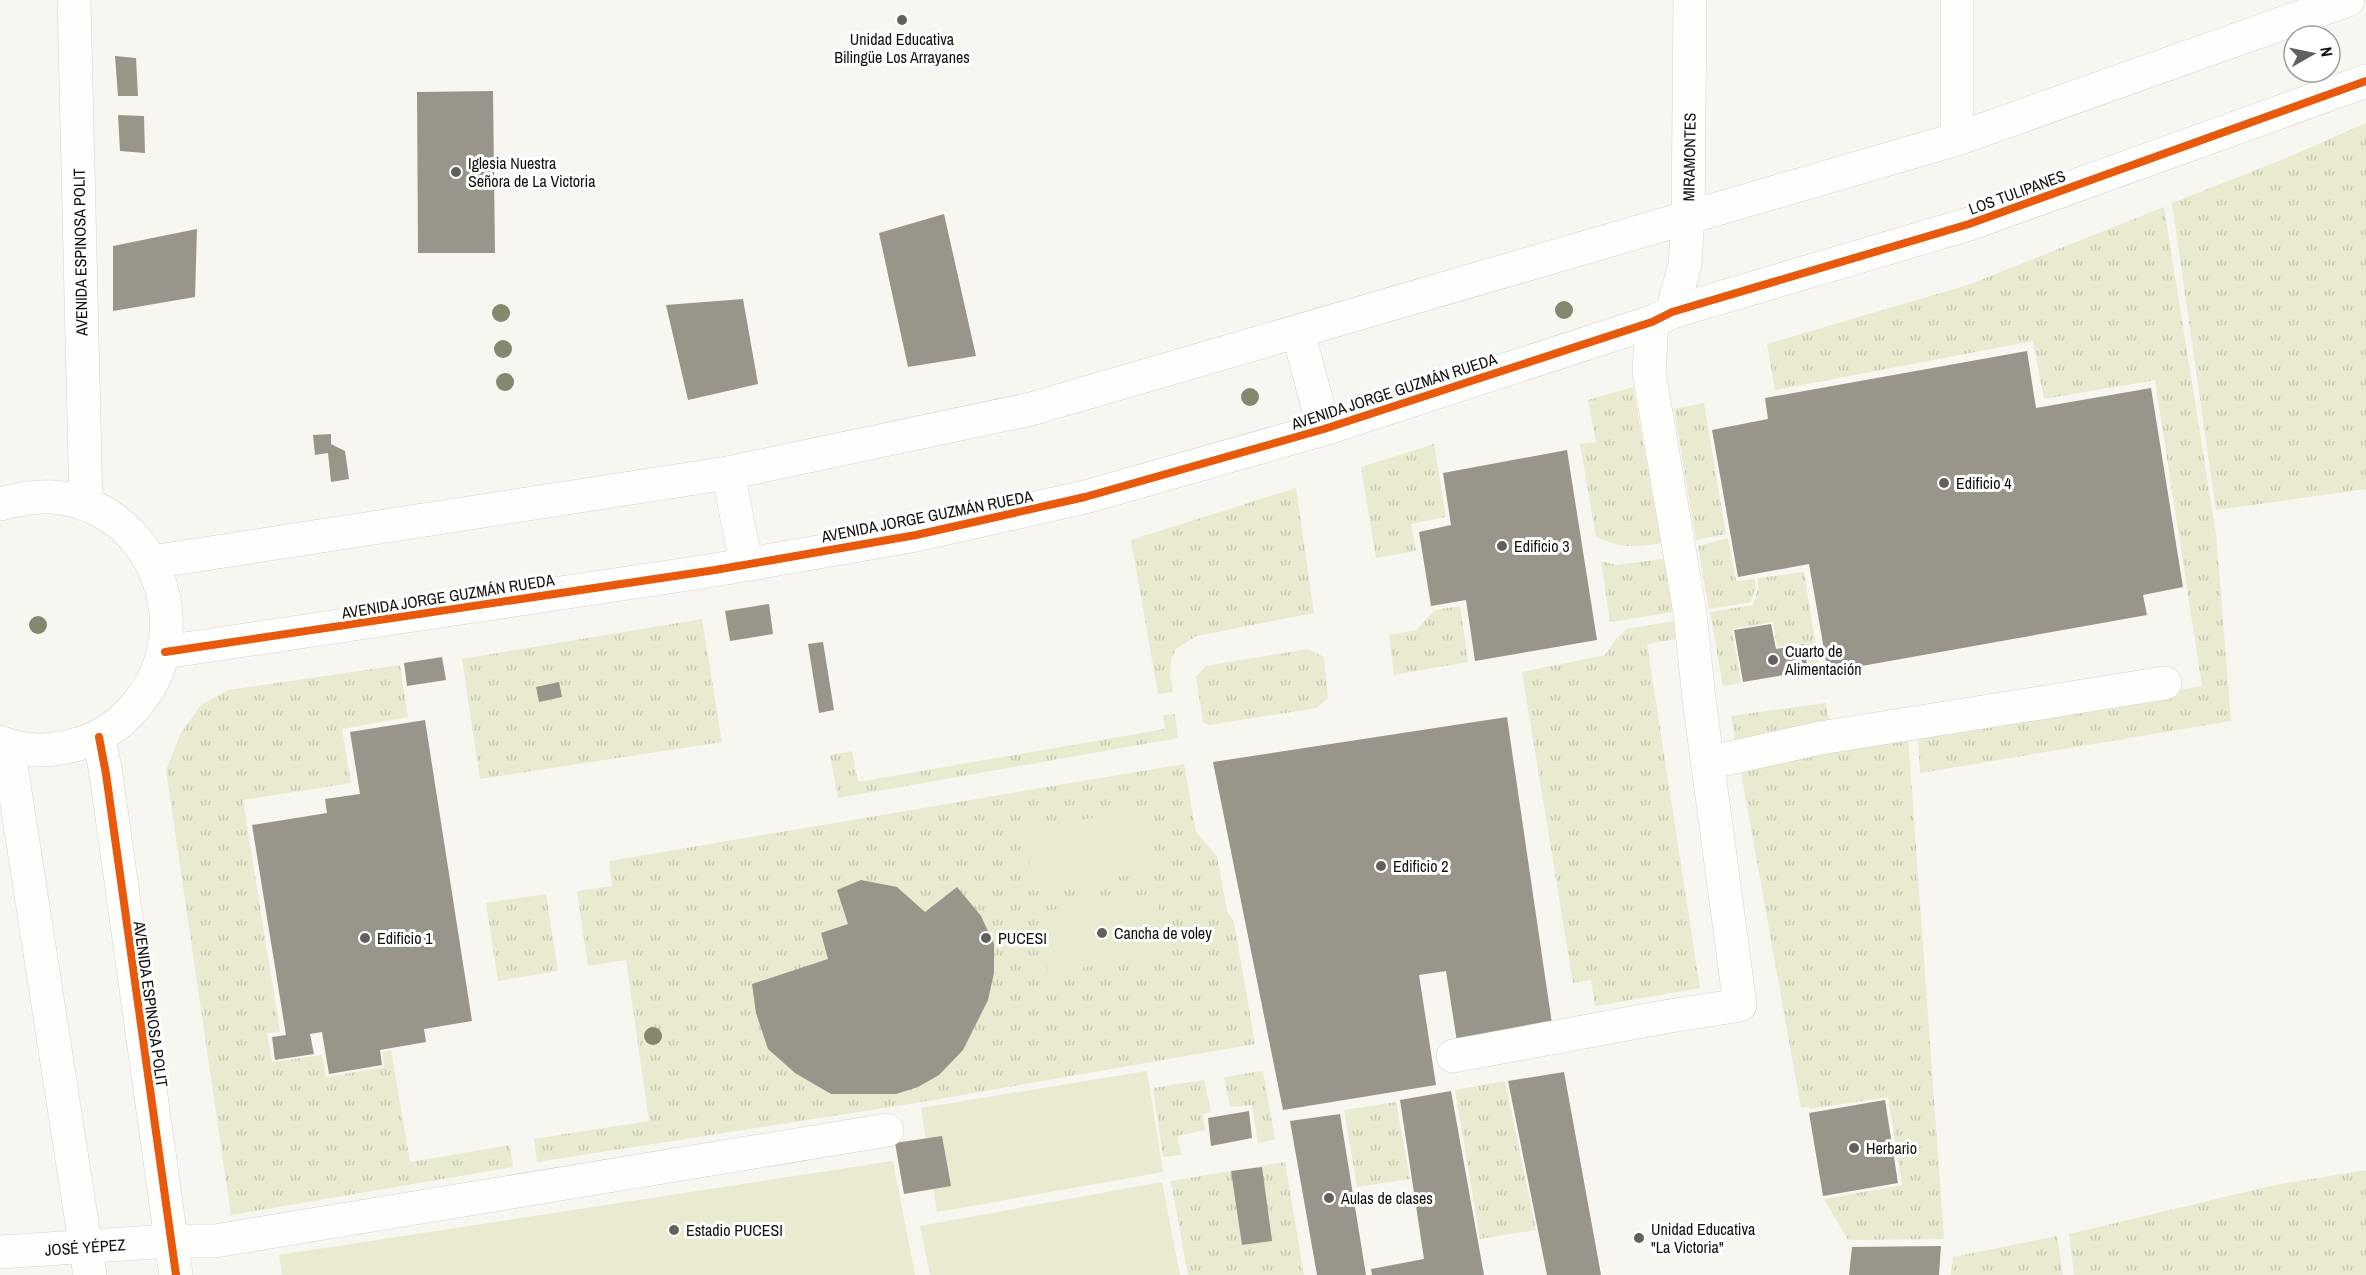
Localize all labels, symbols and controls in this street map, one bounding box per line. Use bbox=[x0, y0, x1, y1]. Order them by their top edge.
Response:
marker: Unidad Educativa Bilingüe Los Arrayanes bbox=[895, 13, 909, 27]
north arrow bbox=[2282, 24, 2342, 84]
place label: Unidad Educativa Bilingüe Los Arrayanes bbox=[834, 28, 970, 68]
text: N bbox=[2315, 45, 2338, 58]
street label: MIRAMONTES bbox=[1677, 112, 1701, 202]
place label: Iglesia Nuestra Señora de La Victoria bbox=[468, 152, 596, 192]
street label: LOS TULIPANES bbox=[1965, 164, 2069, 220]
marker: Iglesia Nuestra Señora de La Victoria bbox=[449, 165, 463, 179]
street label: AVENIDA ESPINOSA POLIT bbox=[68, 168, 92, 337]
street label: AVENIDA JORGE GUZMÁN RUEDA bbox=[1287, 347, 1500, 435]
place label: Edificio 4 bbox=[1956, 472, 2011, 494]
marker: Edificio 4 bbox=[1937, 476, 1951, 490]
street label: AVENIDA JORGE GUZMÁN RUEDA bbox=[818, 485, 1035, 547]
place label: Edificio 3 bbox=[1514, 535, 1569, 557]
marker: Edificio 3 bbox=[1495, 539, 1509, 553]
street label: AVENIDA JORGE GUZMÁN RUEDA bbox=[339, 568, 556, 624]
place label: Cuarto de Alimentación bbox=[1784, 640, 1862, 680]
marker: Cuarto de Alimentación bbox=[1766, 653, 1780, 667]
place label: Edificio 2 bbox=[1393, 855, 1448, 877]
marker: Edificio 2 bbox=[1374, 859, 1388, 873]
street label: AVENIDA ESPINOSA POLIT bbox=[128, 919, 174, 1088]
place label: Cancha de voley bbox=[1114, 922, 1212, 944]
marker: Cancha de voley bbox=[1095, 926, 1109, 940]
place label: Edificio 1 bbox=[377, 927, 433, 949]
place label: PUCESI bbox=[998, 927, 1047, 949]
marker: Edificio 1 bbox=[358, 931, 372, 945]
marker: PUCESI bbox=[979, 931, 993, 945]
place label: Herbario bbox=[1866, 1137, 1917, 1159]
marker: Herbario bbox=[1847, 1141, 1861, 1155]
place label: Aulas de clases bbox=[1340, 1187, 1433, 1209]
marker: Aulas de clases bbox=[1322, 1191, 1336, 1205]
place label: Unidad Educativa "La Victoria" bbox=[1651, 1218, 1756, 1258]
place label: Estadio PUCESI bbox=[686, 1219, 783, 1241]
marker: Estadio PUCESI bbox=[667, 1223, 681, 1237]
marker: Unidad Educativa "La Victoria" bbox=[1632, 1231, 1646, 1245]
street label: JOSÉ YÉPEZ bbox=[44, 1233, 126, 1261]

